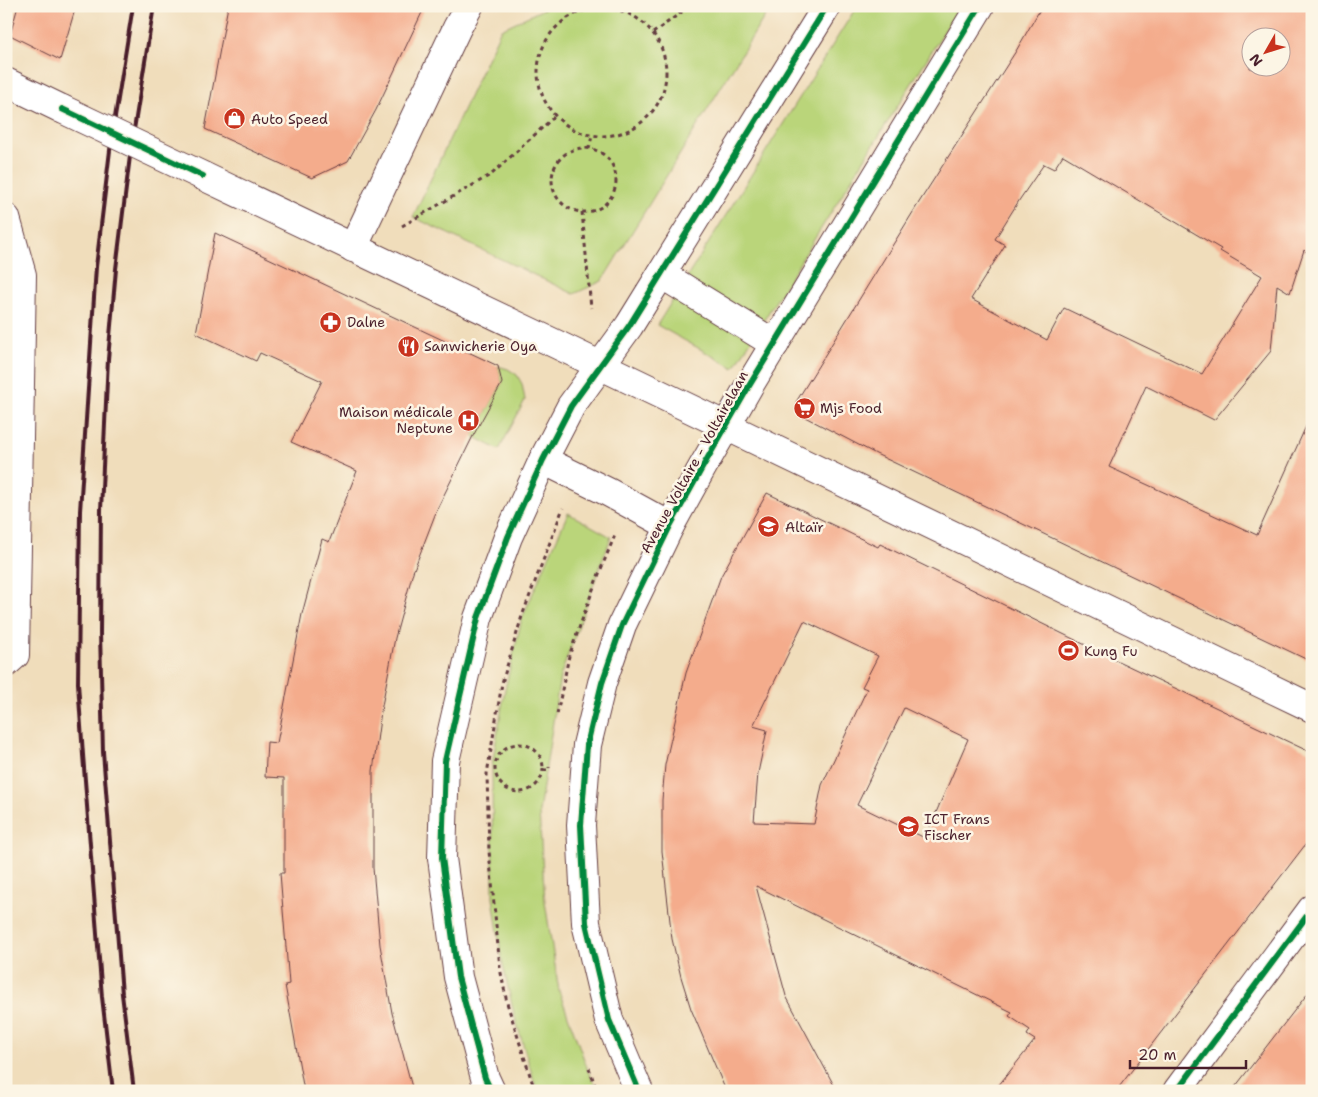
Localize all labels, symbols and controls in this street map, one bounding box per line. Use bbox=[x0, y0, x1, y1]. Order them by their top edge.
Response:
north arrow bbox=[1240, 28, 1290, 78]
text: N bbox=[1245, 50, 1266, 70]
shop icon: Auto Speed bbox=[223, 107, 247, 131]
place label: Auto Speed bbox=[251, 110, 328, 128]
pharmacy icon: Dalne bbox=[319, 310, 343, 334]
place label: Dalne bbox=[347, 313, 385, 331]
restaurant icon: Sanwicherie Oya bbox=[396, 334, 420, 358]
place label: Sanwicherie Oya bbox=[424, 337, 537, 355]
street label: Avenue Voltaire - Voltairelaan bbox=[636, 367, 752, 556]
supermarket icon: Mjs Food bbox=[792, 396, 816, 420]
place label: Mjs Food bbox=[820, 399, 882, 417]
place label: Maison médicale Neptune bbox=[339, 403, 453, 437]
hospital icon: Maison médicale Neptune bbox=[457, 408, 481, 432]
school or university icon: Altaïr bbox=[757, 515, 781, 539]
place label: Altaïr bbox=[785, 518, 824, 536]
sports icon: Kung Fu bbox=[1056, 639, 1080, 663]
place label: Kung Fu bbox=[1084, 642, 1138, 660]
place label: ICT Frans Fischer bbox=[924, 810, 990, 844]
school or university icon: ICT Frans Fischer bbox=[896, 815, 920, 839]
scale bar bbox=[1130, 1037, 1247, 1069]
text: 20 m bbox=[1138, 1045, 1177, 1065]

